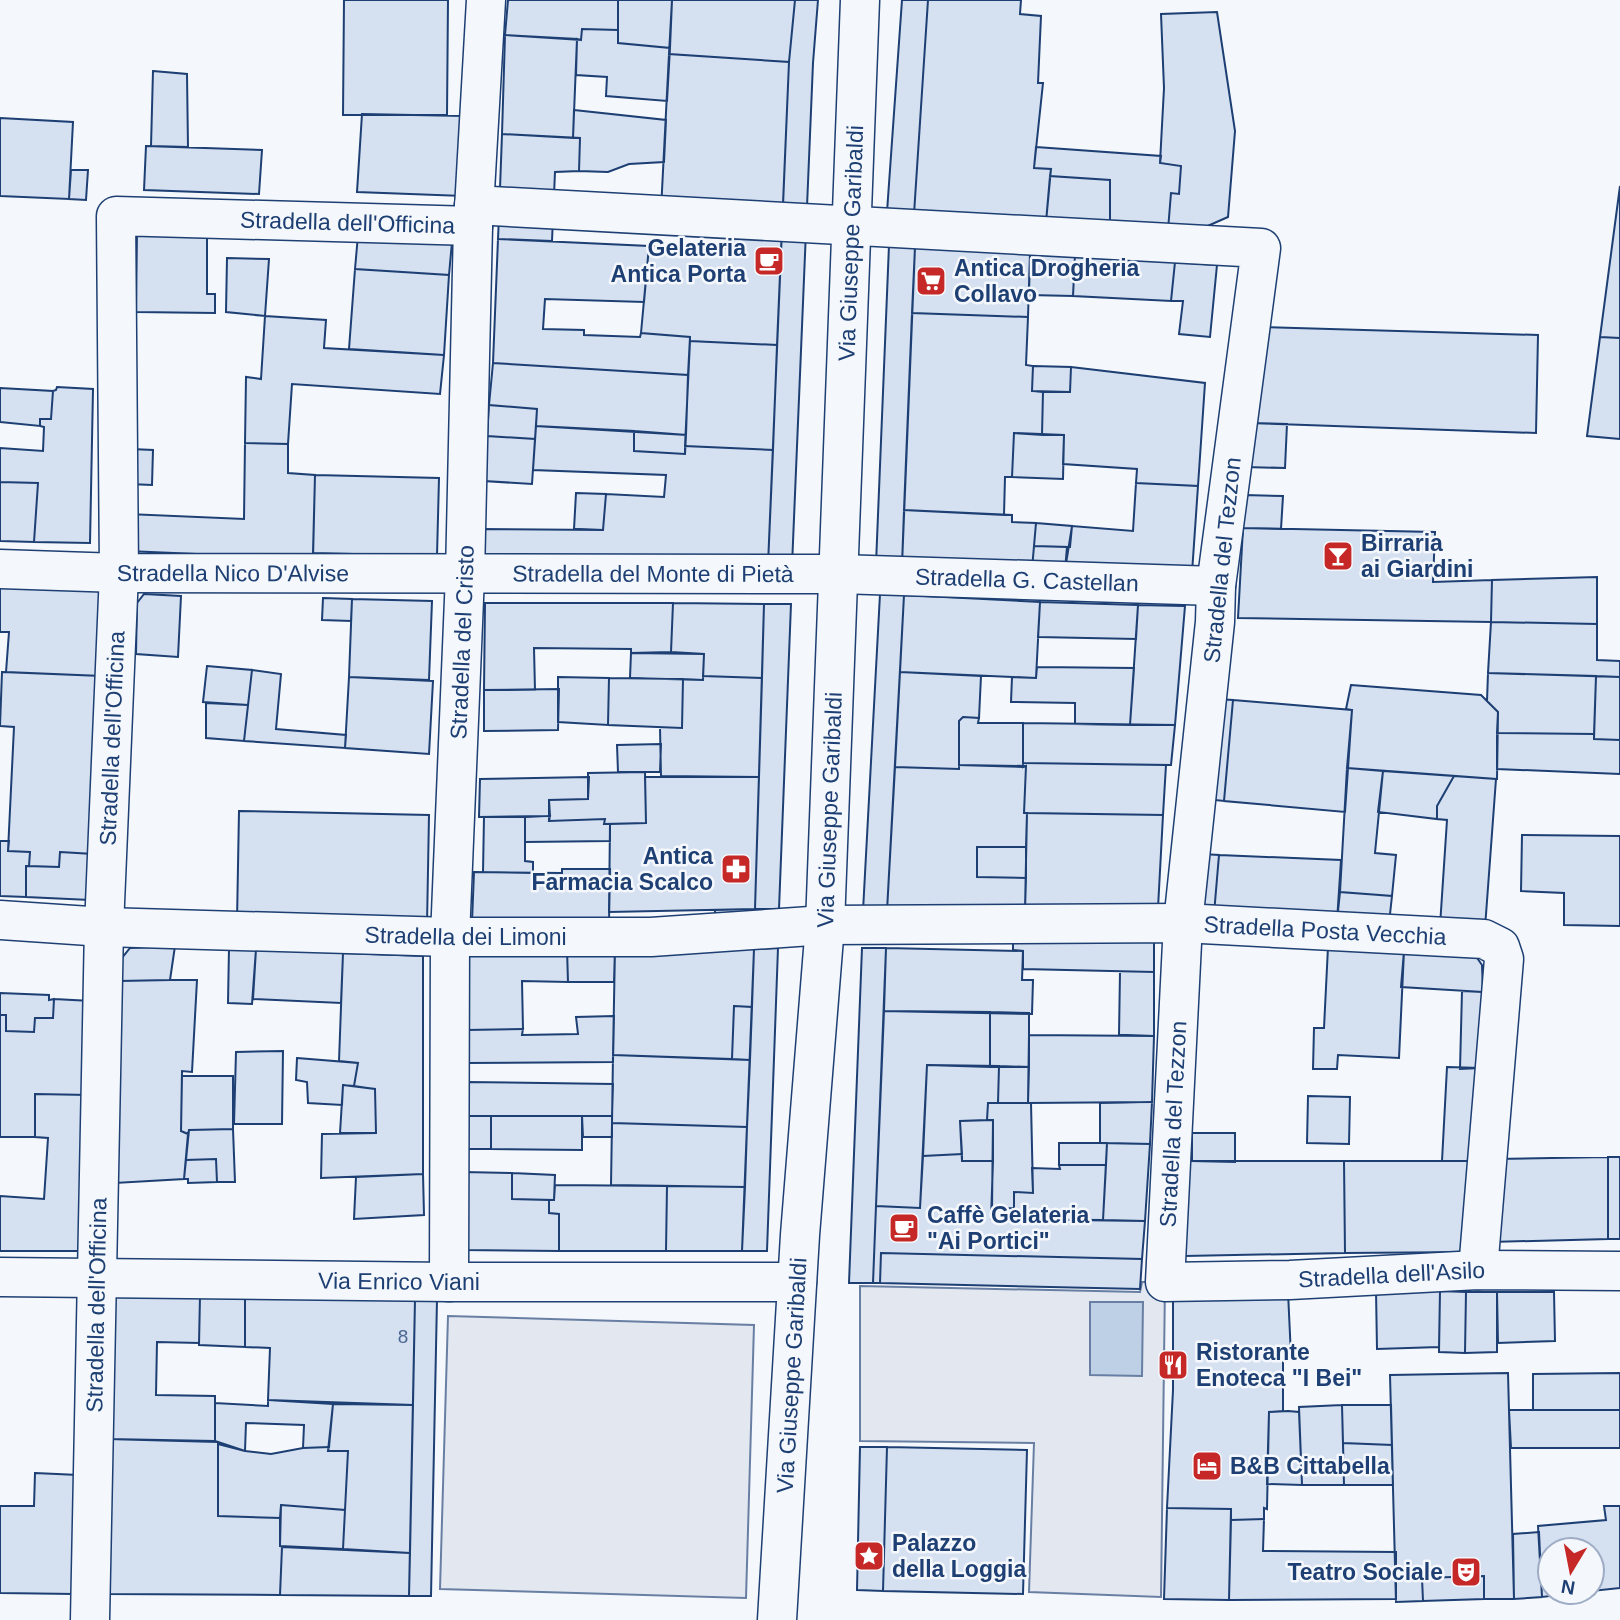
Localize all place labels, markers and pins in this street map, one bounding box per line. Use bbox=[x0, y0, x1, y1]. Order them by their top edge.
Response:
place label: Gelateria Antica Porta bbox=[611, 235, 746, 287]
cafe icon: Gelateria Antica Porta bbox=[752, 244, 786, 278]
place label: Antica Drogheria Collavo bbox=[954, 255, 1140, 307]
supermarket icon: Antica Drogheria Collavo bbox=[914, 264, 948, 298]
place label: Birraria ai Giardini bbox=[1361, 530, 1473, 582]
bar icon: Birraria ai Giardini bbox=[1321, 539, 1355, 573]
place label: Antica Farmacia Scalco bbox=[531, 843, 713, 895]
pharmacy icon: Antica Farmacia Scalco bbox=[719, 852, 753, 886]
place label: Caffè Gelateria "Ai Portici" bbox=[927, 1202, 1090, 1254]
cafe icon: Caffè Gelateria "Ai Portici" bbox=[887, 1211, 921, 1245]
place label: Ristorante Enoteca "I Bei" bbox=[1196, 1339, 1362, 1391]
restaurant icon: Ristorante Enoteca "I Bei" bbox=[1156, 1348, 1190, 1382]
hotel icon: B&B Cittabella bbox=[1190, 1449, 1224, 1483]
place label: B&B Cittabella bbox=[1230, 1453, 1390, 1479]
place label: Palazzo della Loggia bbox=[892, 1530, 1026, 1582]
place icon: Palazzo della Loggia bbox=[852, 1539, 886, 1573]
theatre icon: Teatro Sociale bbox=[1449, 1555, 1483, 1589]
place label: Teatro Sociale bbox=[1287, 1559, 1443, 1585]

